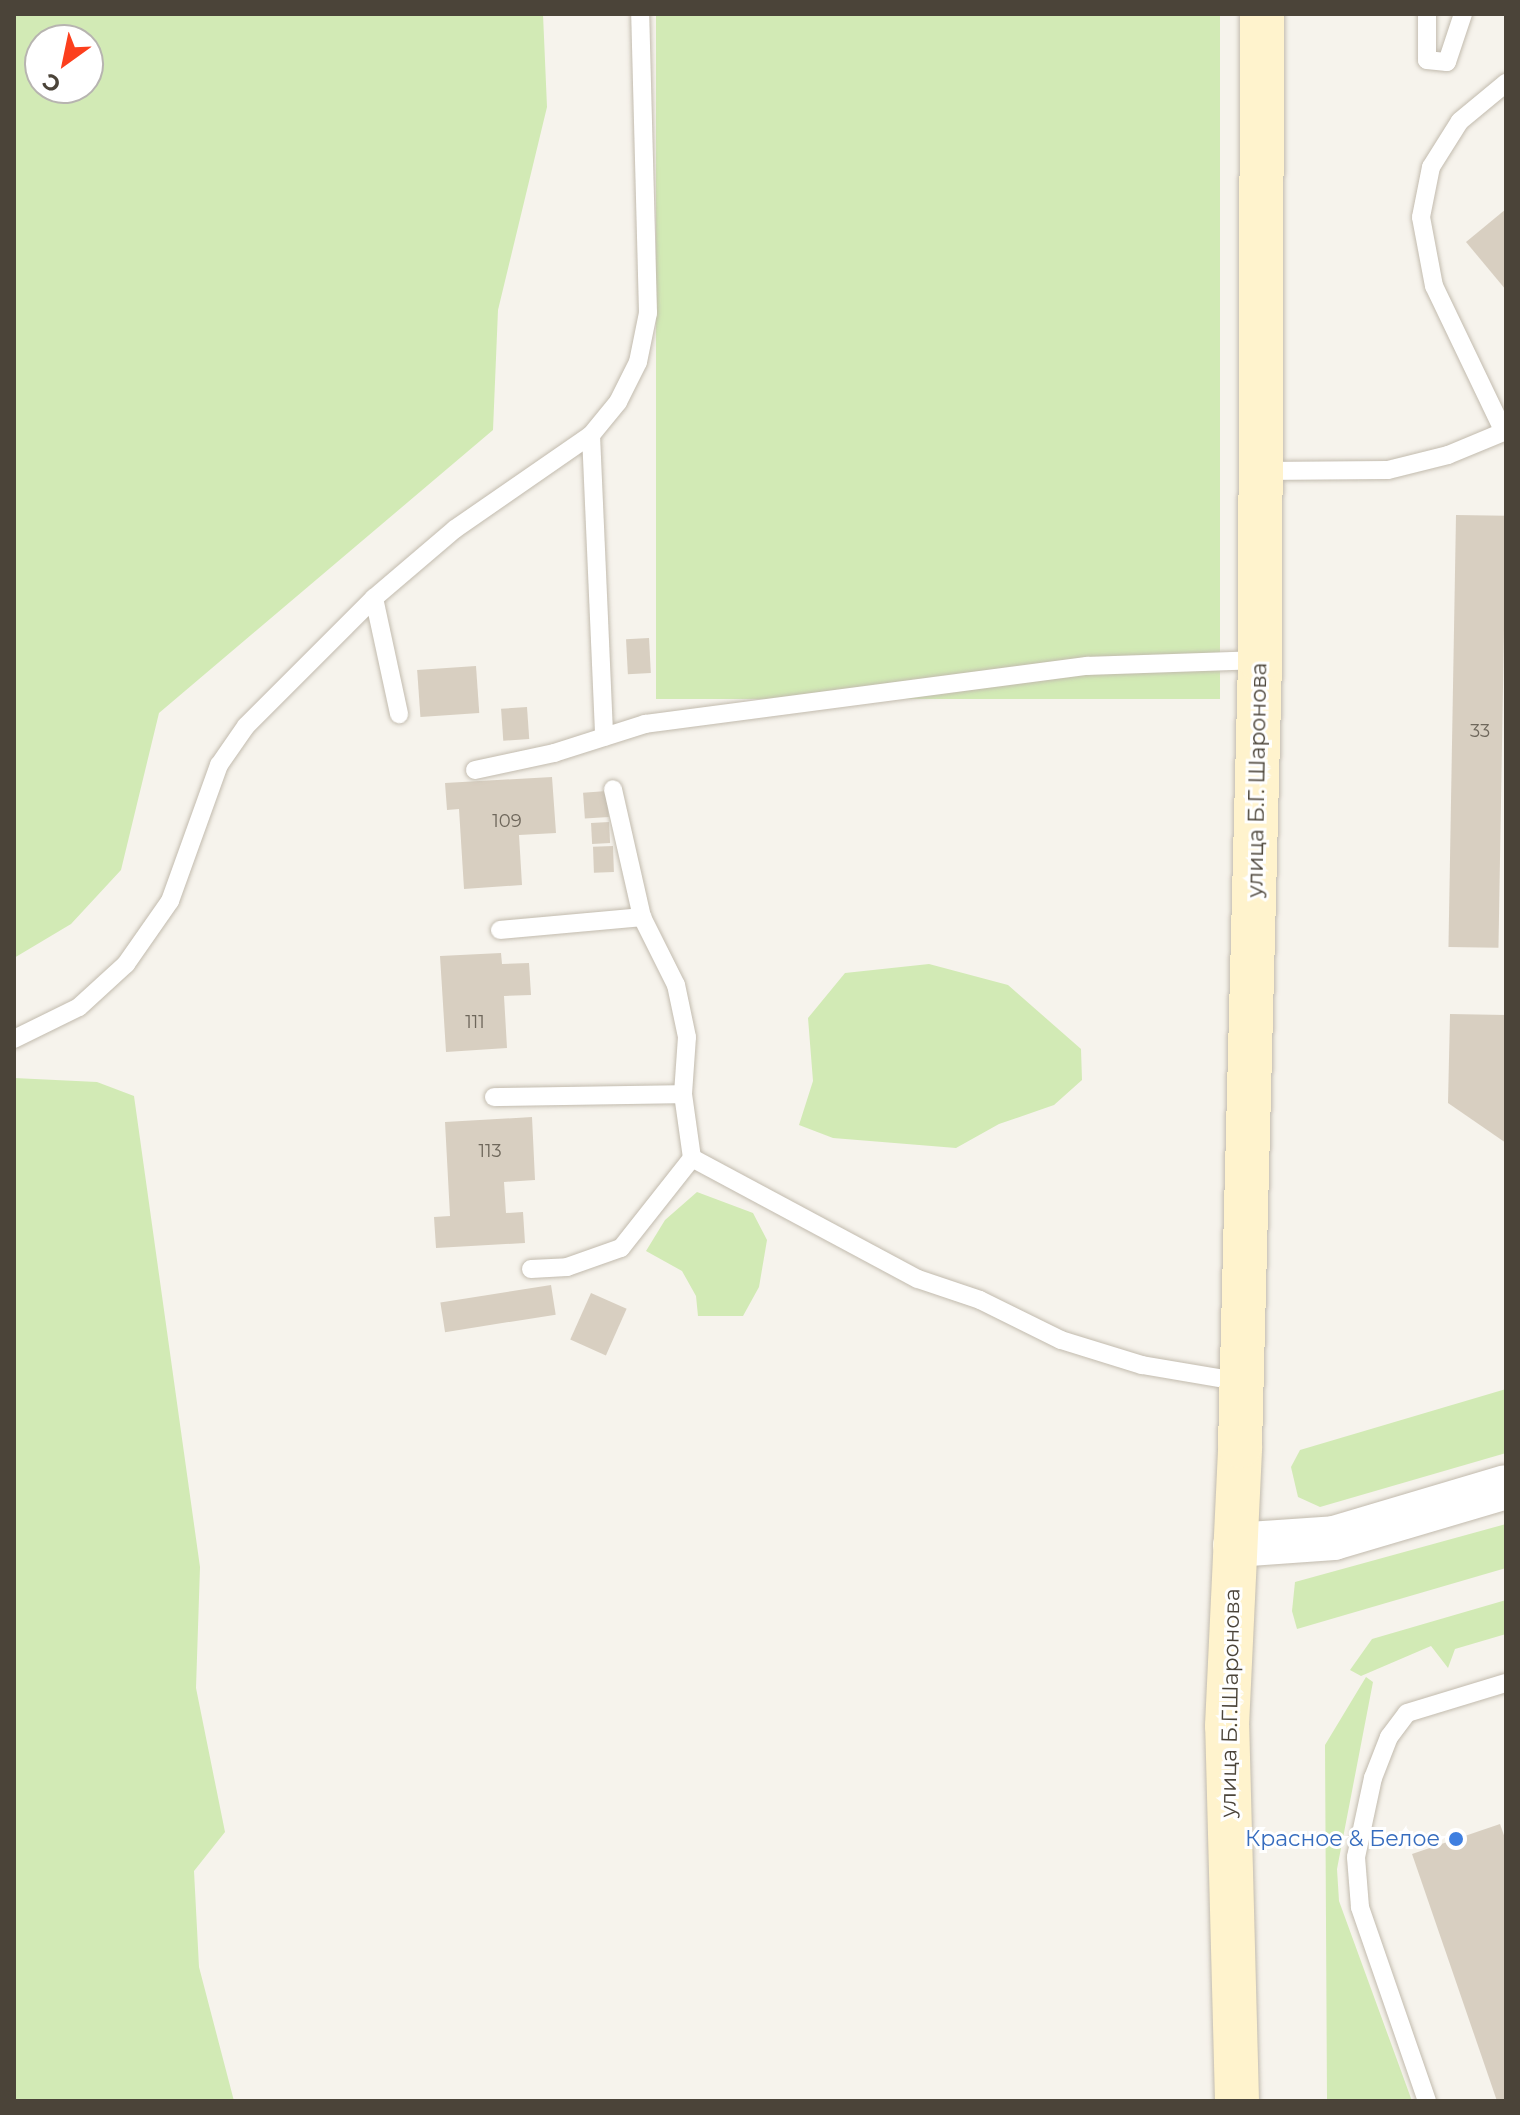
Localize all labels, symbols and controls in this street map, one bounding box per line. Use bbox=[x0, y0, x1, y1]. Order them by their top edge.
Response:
north arrow bbox=[24, 24, 104, 104]
text: С bbox=[38, 67, 66, 99]
street label: улица Б.Г. Шаронова bbox=[1242, 662, 1272, 898]
house number: 33 bbox=[1470, 720, 1490, 742]
house number: 109 bbox=[492, 810, 522, 832]
house number: 111 bbox=[465, 1011, 485, 1033]
house number: 113 bbox=[478, 1140, 502, 1162]
street label: улица Б.Г.Шаронова bbox=[1215, 1588, 1245, 1818]
place label: Красное & Белое bbox=[1245, 1826, 1440, 1852]
marker: Красное & Белое bbox=[1447, 1830, 1465, 1848]

